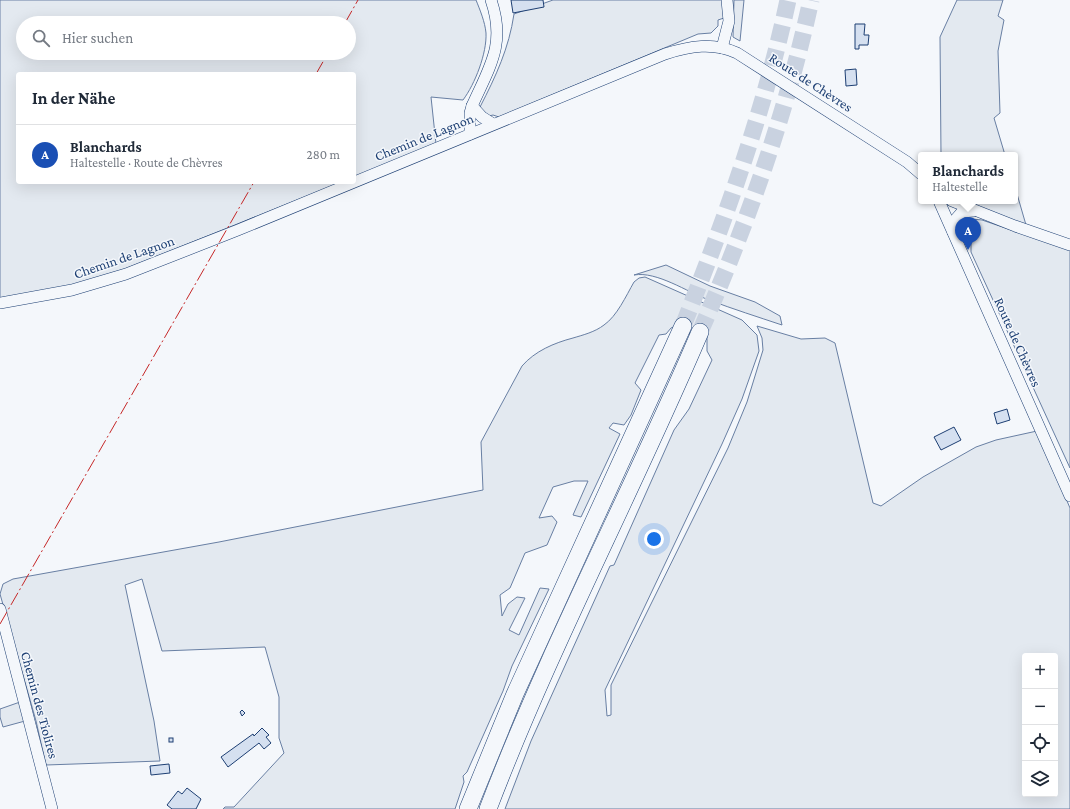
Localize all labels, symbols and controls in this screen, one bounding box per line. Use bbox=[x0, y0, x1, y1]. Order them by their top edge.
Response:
search box bbox=[16, 16, 356, 60]
icon: search bbox=[30, 27, 52, 49]
text: Hier suchen bbox=[62, 30, 133, 46]
street label: Route de Chèvres bbox=[766, 49, 856, 115]
text: In der Nähe bbox=[32, 89, 115, 108]
street label: Chemin de Lagnon bbox=[372, 110, 476, 164]
text: Blanchards bbox=[70, 139, 142, 155]
text: A bbox=[41, 147, 49, 162]
text: 280 m bbox=[307, 147, 340, 162]
popup bbox=[918, 152, 1018, 204]
text: Haltestelle · Route de Chèvres bbox=[70, 155, 223, 170]
text: Blanchards bbox=[932, 163, 1004, 179]
text: Haltestelle bbox=[932, 179, 988, 194]
pin: A bbox=[955, 217, 981, 250]
street label: Chemin de Lagnon bbox=[72, 232, 177, 282]
street label: Route de Chèvres bbox=[991, 295, 1045, 389]
your location bbox=[644, 529, 664, 549]
street label: Chemin des Tiolires bbox=[18, 650, 62, 760]
map controls bbox=[1022, 653, 1058, 797]
button: + bbox=[1022, 653, 1058, 689]
button: − bbox=[1022, 689, 1058, 725]
button: locate bbox=[1022, 725, 1058, 761]
button: layers bbox=[1022, 761, 1058, 797]

